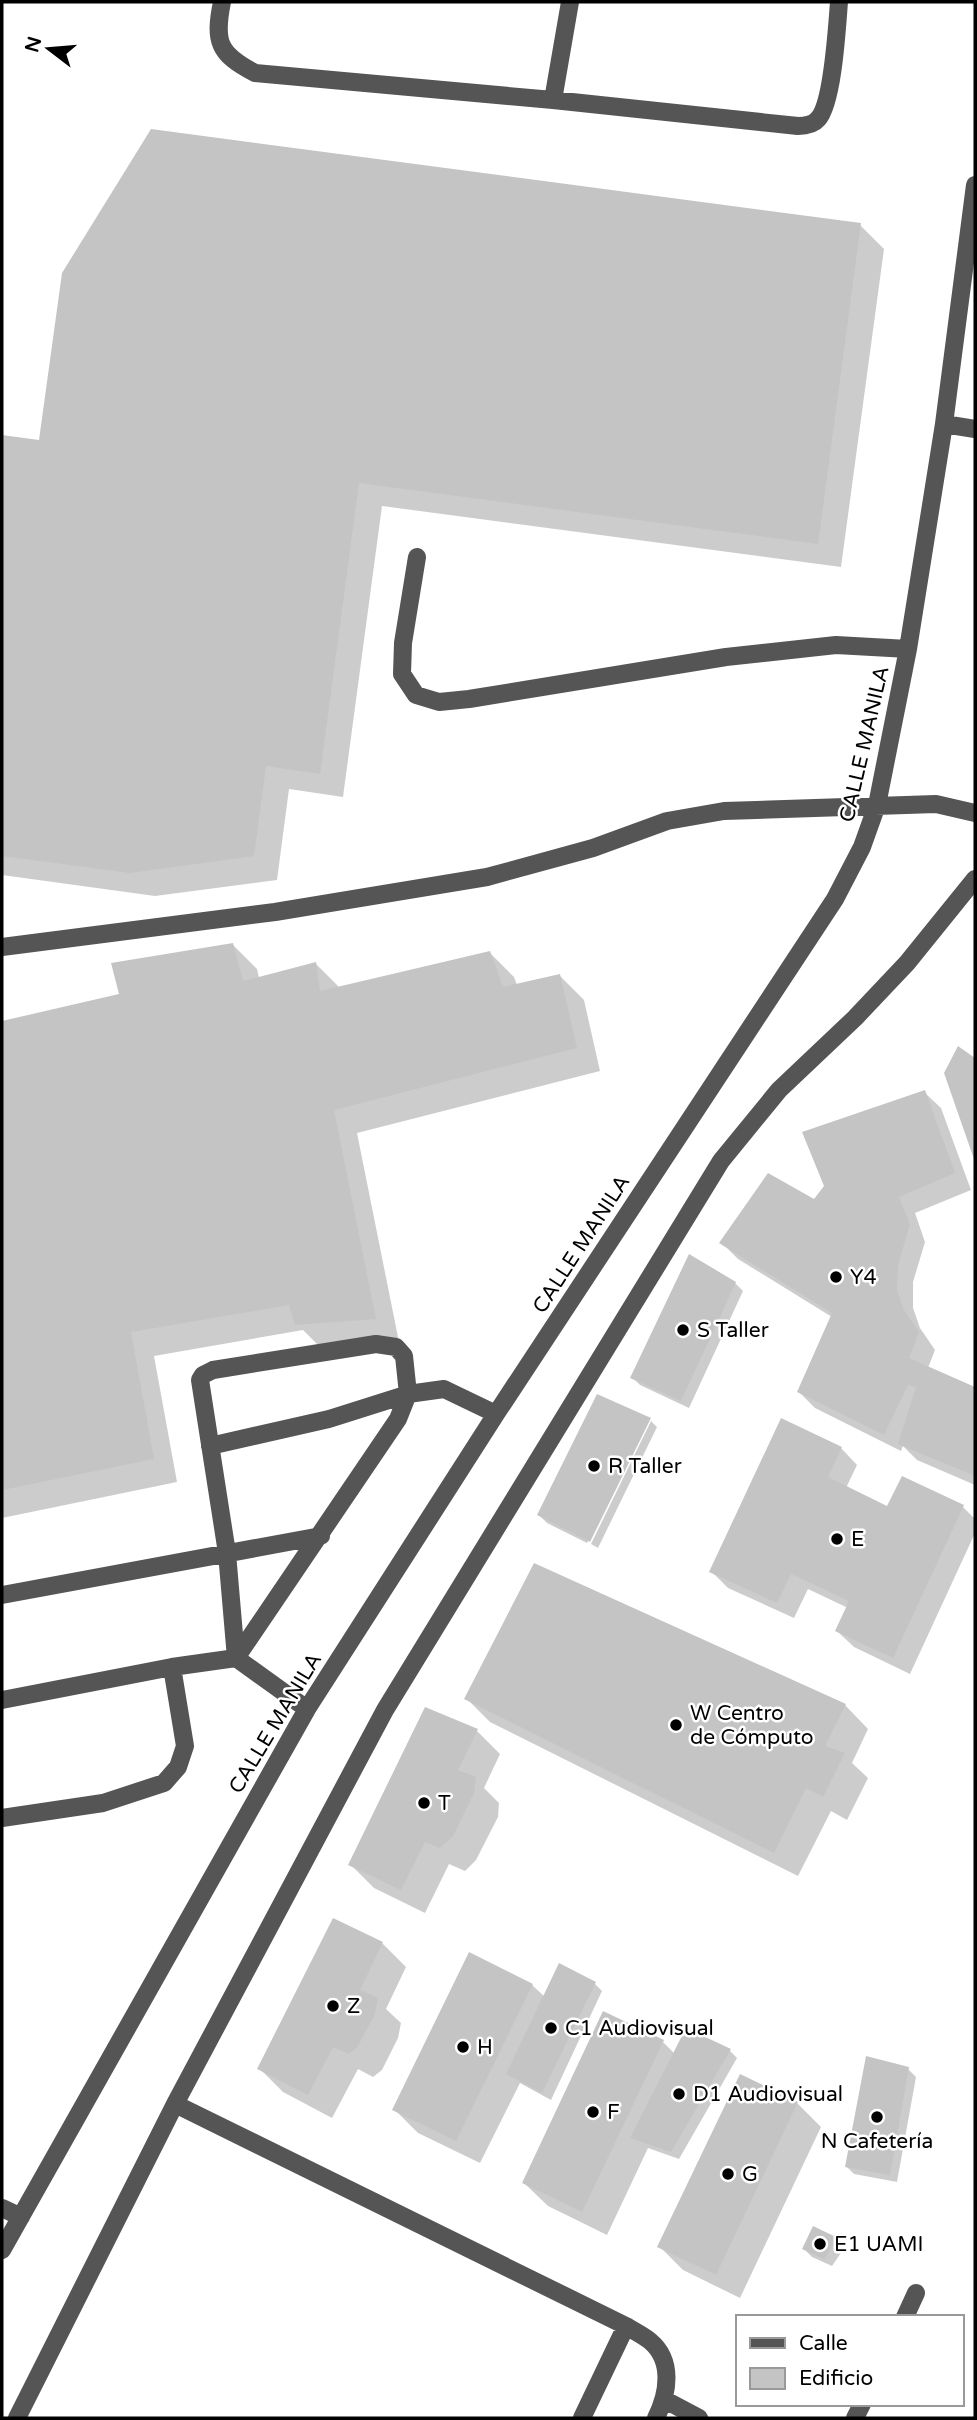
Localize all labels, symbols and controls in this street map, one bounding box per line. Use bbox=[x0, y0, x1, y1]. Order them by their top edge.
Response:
north arrow bbox=[14, 14, 84, 84]
text: N bbox=[21, 34, 46, 55]
street label: CALLE MANILA bbox=[834, 664, 895, 825]
street label: CALLE MANILA bbox=[528, 1171, 635, 1318]
place label: Y4 bbox=[850, 1265, 877, 1290]
marker: Y4 bbox=[828, 1269, 844, 1285]
place label: S Taller bbox=[697, 1318, 769, 1343]
marker: S Taller bbox=[675, 1322, 691, 1338]
place label: R Taller bbox=[608, 1454, 682, 1479]
marker: R Taller bbox=[586, 1458, 602, 1474]
place label: E bbox=[851, 1527, 864, 1552]
marker: E bbox=[829, 1531, 845, 1547]
street label: CALLE MANILA bbox=[224, 1648, 327, 1798]
place label: W Centro de Cómputo bbox=[690, 1701, 814, 1750]
marker: W Centro de Cómputo bbox=[668, 1717, 684, 1733]
place label: T bbox=[438, 1791, 451, 1816]
marker: T bbox=[416, 1795, 432, 1811]
place label: Z bbox=[347, 1994, 360, 2019]
marker: Z bbox=[325, 1998, 341, 2014]
place label: C1 Audiovisual bbox=[565, 2016, 714, 2041]
marker: C1 Audiovisual bbox=[543, 2020, 559, 2036]
place label: H bbox=[477, 2035, 493, 2060]
marker: H bbox=[455, 2039, 471, 2055]
place label: D1 Audiovisual bbox=[693, 2082, 843, 2107]
marker: D1 Audiovisual bbox=[671, 2086, 687, 2102]
place label: F bbox=[607, 2100, 620, 2125]
marker: F bbox=[585, 2104, 601, 2120]
marker: N Cafetería bbox=[869, 2109, 885, 2125]
place label: N Cafetería bbox=[821, 2129, 933, 2154]
place label: G bbox=[742, 2162, 758, 2187]
marker: G bbox=[720, 2166, 736, 2182]
place label: E1 UAMI bbox=[834, 2232, 923, 2257]
marker: E1 UAMI bbox=[812, 2236, 828, 2252]
legend bbox=[736, 2315, 963, 2406]
text: Calle bbox=[799, 2331, 848, 2356]
text: Edificio bbox=[799, 2366, 873, 2391]

